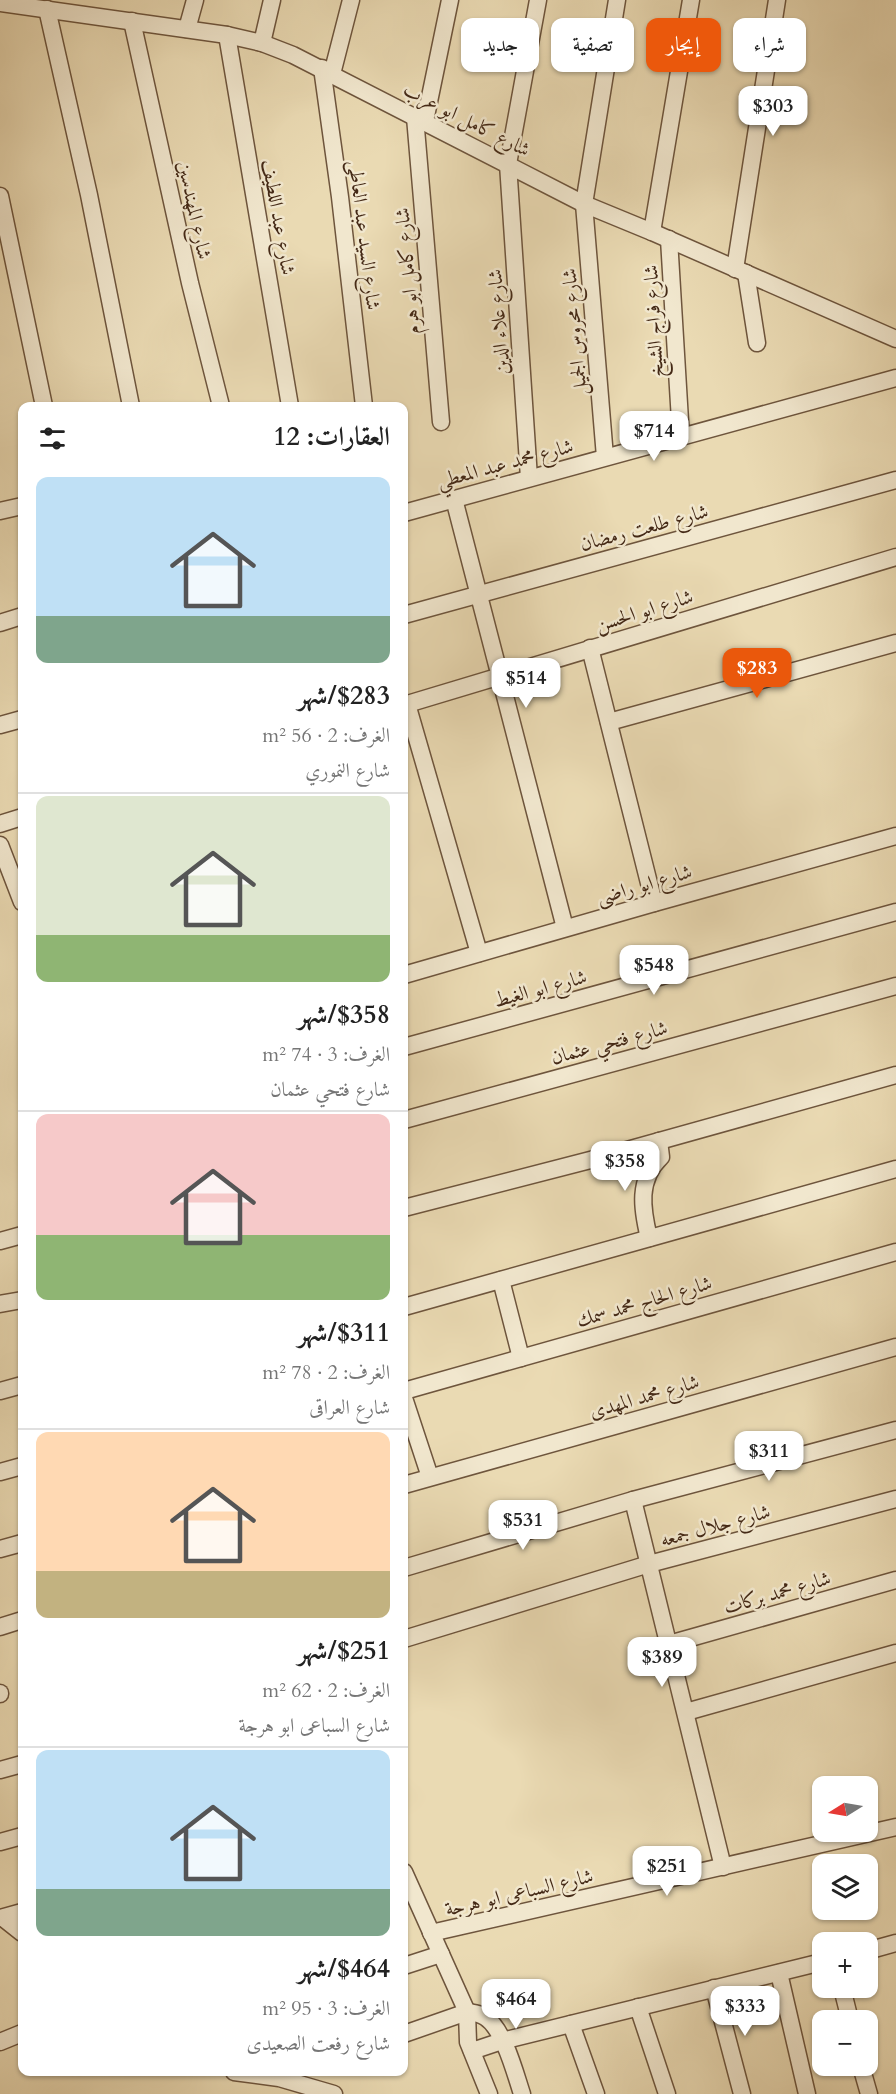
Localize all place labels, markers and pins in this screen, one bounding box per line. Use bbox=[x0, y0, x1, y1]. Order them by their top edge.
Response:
pin: $303 bbox=[737, 86, 809, 137]
pin: $714 bbox=[618, 411, 690, 462]
pin: $283 bbox=[721, 648, 793, 699]
pin: $514 bbox=[490, 658, 562, 709]
pin: $548 bbox=[618, 945, 690, 996]
pin: $358 bbox=[589, 1141, 661, 1192]
pin: $311 bbox=[733, 1431, 805, 1482]
pin: $531 bbox=[487, 1500, 559, 1551]
pin: $389 bbox=[626, 1637, 698, 1688]
pin: $251 bbox=[631, 1846, 703, 1897]
pin: $464 bbox=[480, 1979, 552, 2030]
pin: $333 bbox=[709, 1986, 781, 2037]

